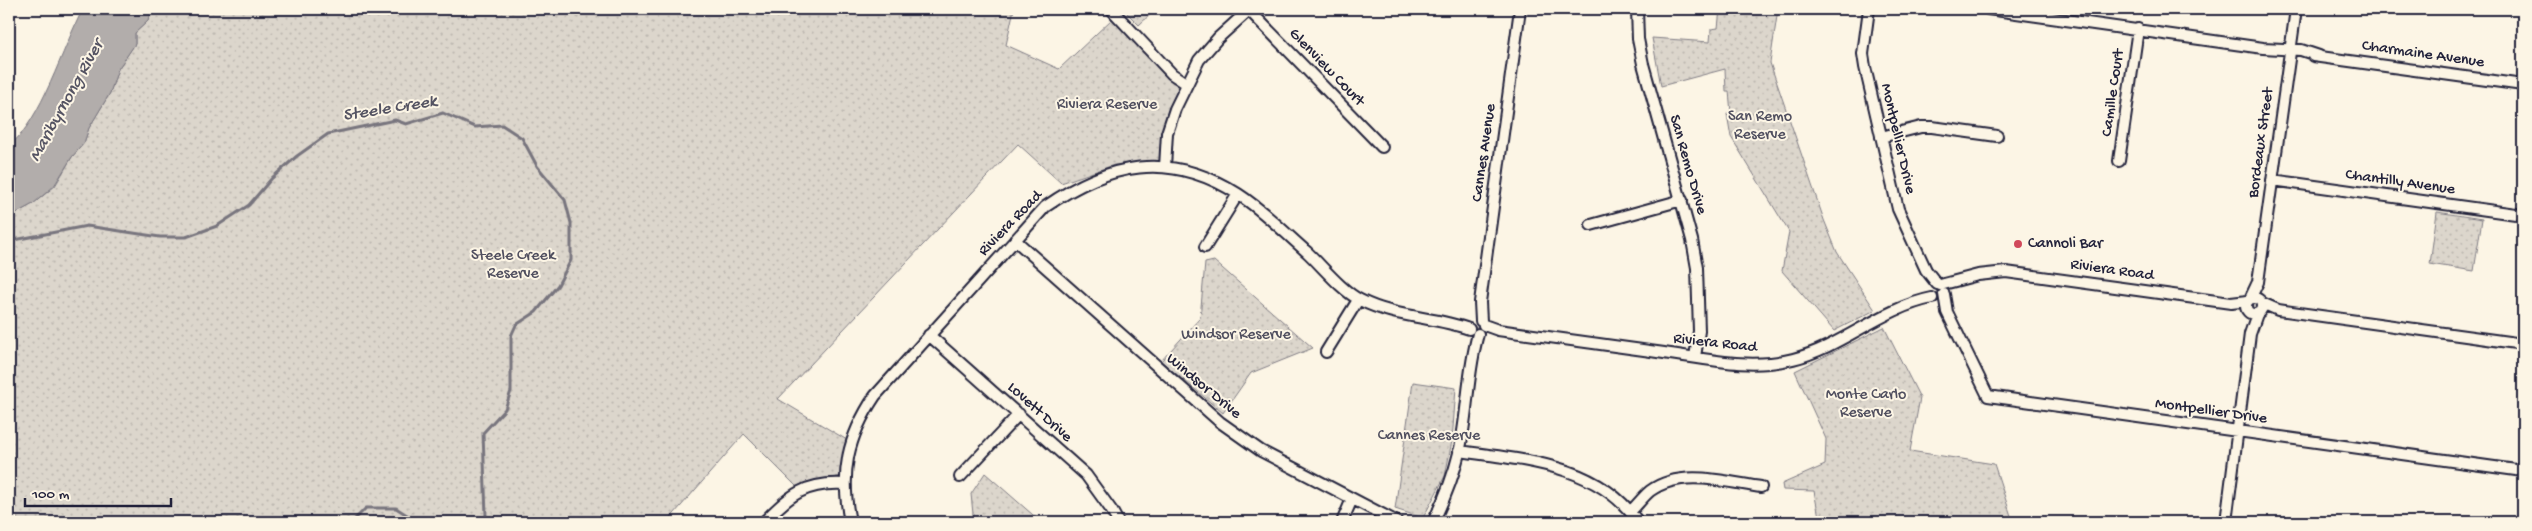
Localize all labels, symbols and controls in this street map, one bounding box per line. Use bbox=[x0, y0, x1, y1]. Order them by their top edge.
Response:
street label: Glenview Court bbox=[1284, 25, 1369, 112]
water label: Maribyrnong River bbox=[25, 34, 111, 165]
street label: Charmaine Avenue bbox=[2361, 37, 2486, 73]
street label: Camille Court bbox=[2098, 47, 2130, 138]
street label: Montpellier Drive bbox=[1875, 82, 1919, 197]
street label: Bordeaux Street bbox=[2245, 85, 2279, 200]
water label: Steele Creek bbox=[342, 91, 440, 127]
park label: Riviera Reserve bbox=[1057, 96, 1158, 115]
street label: Cannes Avenue bbox=[1469, 102, 1501, 203]
park label: San Remo Reserve bbox=[1728, 108, 1792, 145]
street label: San Remo Drive bbox=[1664, 113, 1710, 218]
street label: Chantilly Avenue bbox=[2344, 166, 2457, 200]
street label: Riviera Road bbox=[975, 186, 1048, 261]
place label: Cannoli Bar bbox=[2028, 235, 2104, 254]
marker: Cannoli Bar bbox=[2012, 238, 2024, 250]
park label: Steele Creek Reserve bbox=[471, 247, 557, 284]
street label: Riviera Road bbox=[2069, 256, 2156, 286]
park label: Windsor Reserve bbox=[1181, 326, 1291, 345]
street label: Riviera Road bbox=[1672, 330, 1759, 358]
street label: Windsor Drive bbox=[1161, 350, 1245, 425]
street label: Lovett Drive bbox=[1002, 379, 1076, 448]
park label: Monte Carlo Reserve bbox=[1826, 386, 1906, 423]
street label: Montpellier Drive bbox=[2154, 395, 2269, 429]
park label: Cannes Reserve bbox=[1378, 427, 1481, 446]
scale bar bbox=[25, 476, 171, 508]
text: 100 m bbox=[31, 486, 70, 504]

